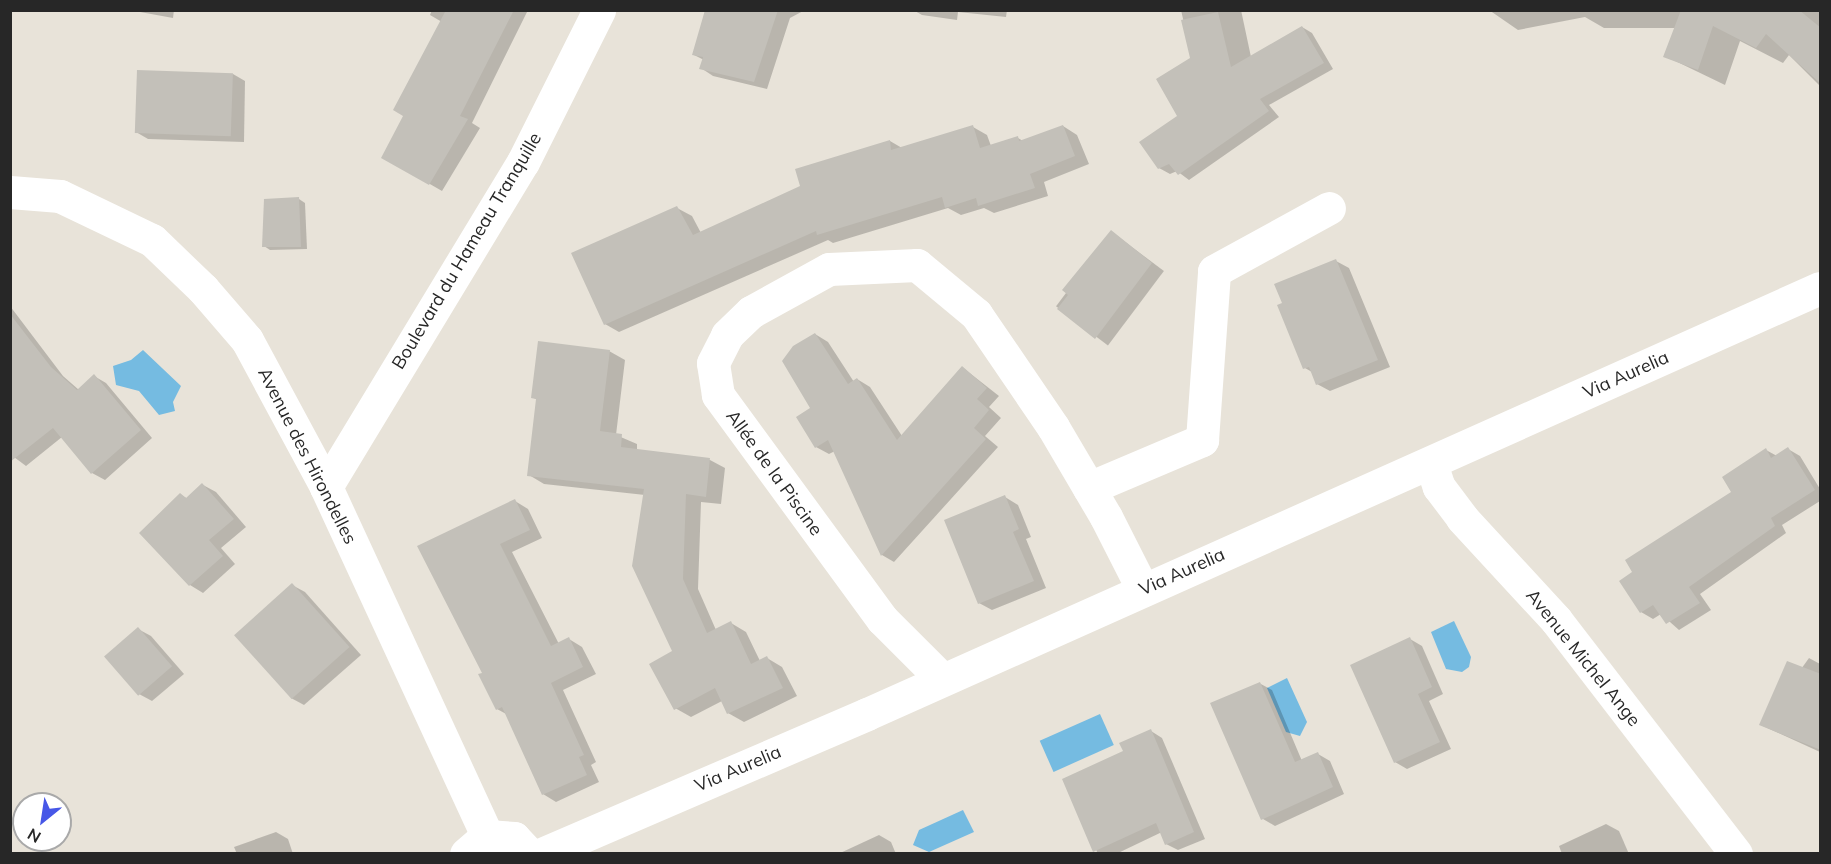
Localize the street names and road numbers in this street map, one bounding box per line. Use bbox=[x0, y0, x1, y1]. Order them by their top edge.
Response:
street label: Boulevard du Hameau Tranquille bbox=[388, 129, 546, 373]
street label: Via Aurelia bbox=[1580, 347, 1672, 403]
street label: Avenue des Hirondelles bbox=[253, 364, 361, 548]
street label: Allée de la Piscine bbox=[721, 406, 827, 540]
street label: Via Aurelia bbox=[1136, 544, 1228, 600]
street label: Avenue Michel Ange bbox=[1521, 585, 1645, 731]
street label: Via Aurelia bbox=[692, 741, 784, 797]

